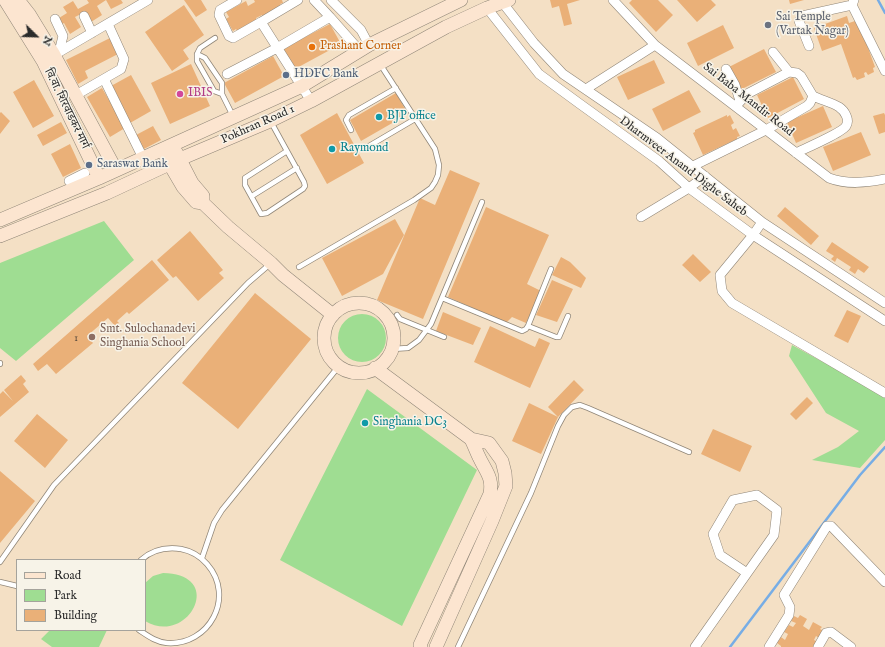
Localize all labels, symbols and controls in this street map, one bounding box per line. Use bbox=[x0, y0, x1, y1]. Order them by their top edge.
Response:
place label: Sai Temple (Vartak Nagar) bbox=[776, 11, 849, 39]
north arrow bbox=[16, 16, 56, 56]
marker: Sai Temple (Vartak Nagar) bbox=[763, 20, 773, 30]
text: N bbox=[39, 34, 55, 48]
place label: Prashant Corner bbox=[320, 40, 401, 54]
marker: Prashant Corner bbox=[307, 42, 317, 52]
street label: Sai Baba Mandir Road bbox=[700, 60, 796, 140]
street label: वि.वा. शिरवाडकर मार्ग bbox=[40, 67, 92, 151]
place label: HDFC Bank bbox=[294, 68, 359, 82]
marker: HDFC Bank bbox=[281, 70, 291, 80]
place label: IBIS bbox=[188, 87, 212, 101]
marker: IBIS bbox=[175, 89, 185, 99]
street label: Pokhran Road 1 bbox=[219, 102, 297, 148]
place label: BJP office bbox=[387, 110, 436, 124]
marker: BJP office bbox=[374, 112, 384, 122]
street label: Dharmveer Anand Dighe Saheb bbox=[616, 114, 750, 220]
place label: Raymond bbox=[340, 142, 388, 156]
marker: Raymond bbox=[327, 144, 337, 154]
place label: Saraswat Bank bbox=[97, 158, 168, 172]
marker: Saraswat Bank bbox=[84, 160, 94, 170]
place label: Smt. Sulochanadevi Singhania School bbox=[100, 323, 195, 351]
marker: Smt. Sulochanadevi Singhania School bbox=[87, 332, 97, 342]
house number: 1 bbox=[74, 333, 78, 345]
place label: Singhania DC3 bbox=[373, 416, 447, 430]
marker: Singhania DC3 bbox=[360, 418, 370, 428]
legend bbox=[16, 559, 146, 631]
text: Road bbox=[54, 568, 81, 583]
text: Park bbox=[54, 588, 77, 603]
text: Building bbox=[54, 608, 97, 623]

